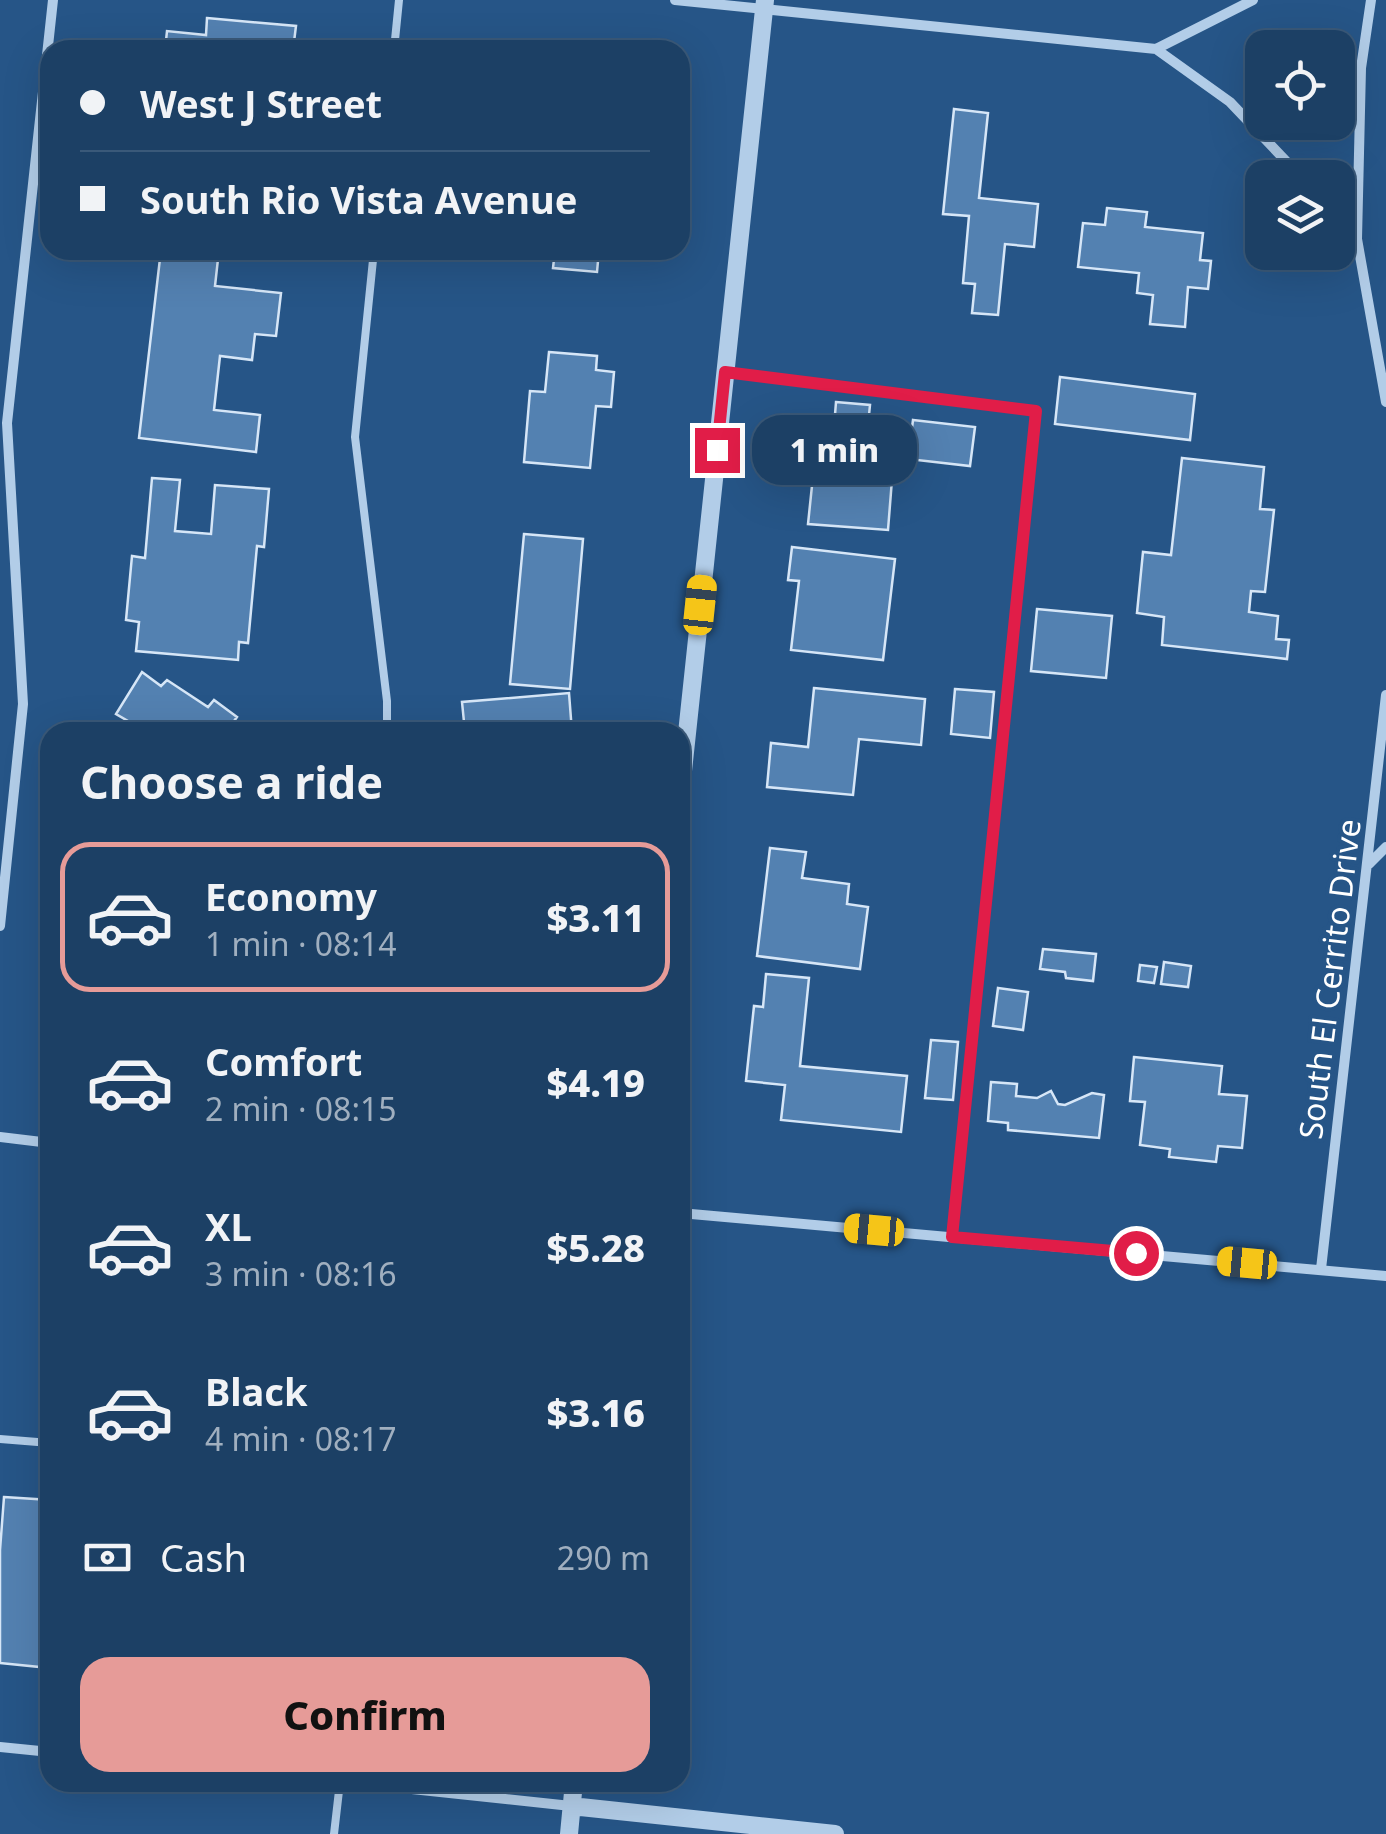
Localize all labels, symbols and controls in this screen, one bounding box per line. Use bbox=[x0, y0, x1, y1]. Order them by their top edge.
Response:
map controls bbox=[1245, 30, 1355, 270]
button: locate bbox=[1245, 30, 1355, 140]
text: West J Street bbox=[140, 77, 382, 129]
button: layers bbox=[1245, 160, 1355, 270]
text: South Rio Vista Avenue bbox=[140, 173, 577, 225]
callout: 1 min bbox=[752, 415, 917, 485]
route end bbox=[695, 428, 740, 473]
text: 1 min bbox=[790, 428, 879, 471]
car bbox=[682, 574, 718, 636]
text: Choose a ride bbox=[80, 751, 383, 812]
street label: South El Cerrito Drive bbox=[1288, 817, 1370, 1141]
text: Economy bbox=[205, 870, 377, 922]
icon: car bbox=[85, 872, 175, 962]
text: $3.11 bbox=[546, 891, 645, 943]
text: 1 min · 08:14 bbox=[205, 922, 397, 965]
text: Comfort bbox=[205, 1035, 362, 1087]
icon: car bbox=[85, 1037, 175, 1127]
text: $4.19 bbox=[546, 1056, 645, 1108]
text: 2 min · 08:15 bbox=[205, 1087, 397, 1130]
text: XL bbox=[205, 1200, 252, 1252]
icon: car bbox=[85, 1202, 175, 1292]
car bbox=[843, 1212, 905, 1248]
text: $5.28 bbox=[546, 1221, 645, 1273]
route start bbox=[1114, 1231, 1159, 1276]
car bbox=[1216, 1245, 1278, 1281]
text: 3 min · 08:16 bbox=[205, 1252, 397, 1295]
text: Black bbox=[205, 1365, 308, 1417]
icon: car bbox=[85, 1367, 175, 1457]
text: $3.16 bbox=[546, 1386, 645, 1438]
text: 4 min · 08:17 bbox=[205, 1417, 397, 1460]
icon: cash bbox=[80, 1530, 135, 1585]
text: Cash bbox=[160, 1531, 247, 1583]
text: 290 m bbox=[557, 1536, 650, 1579]
button: Confirm bbox=[80, 1657, 650, 1772]

